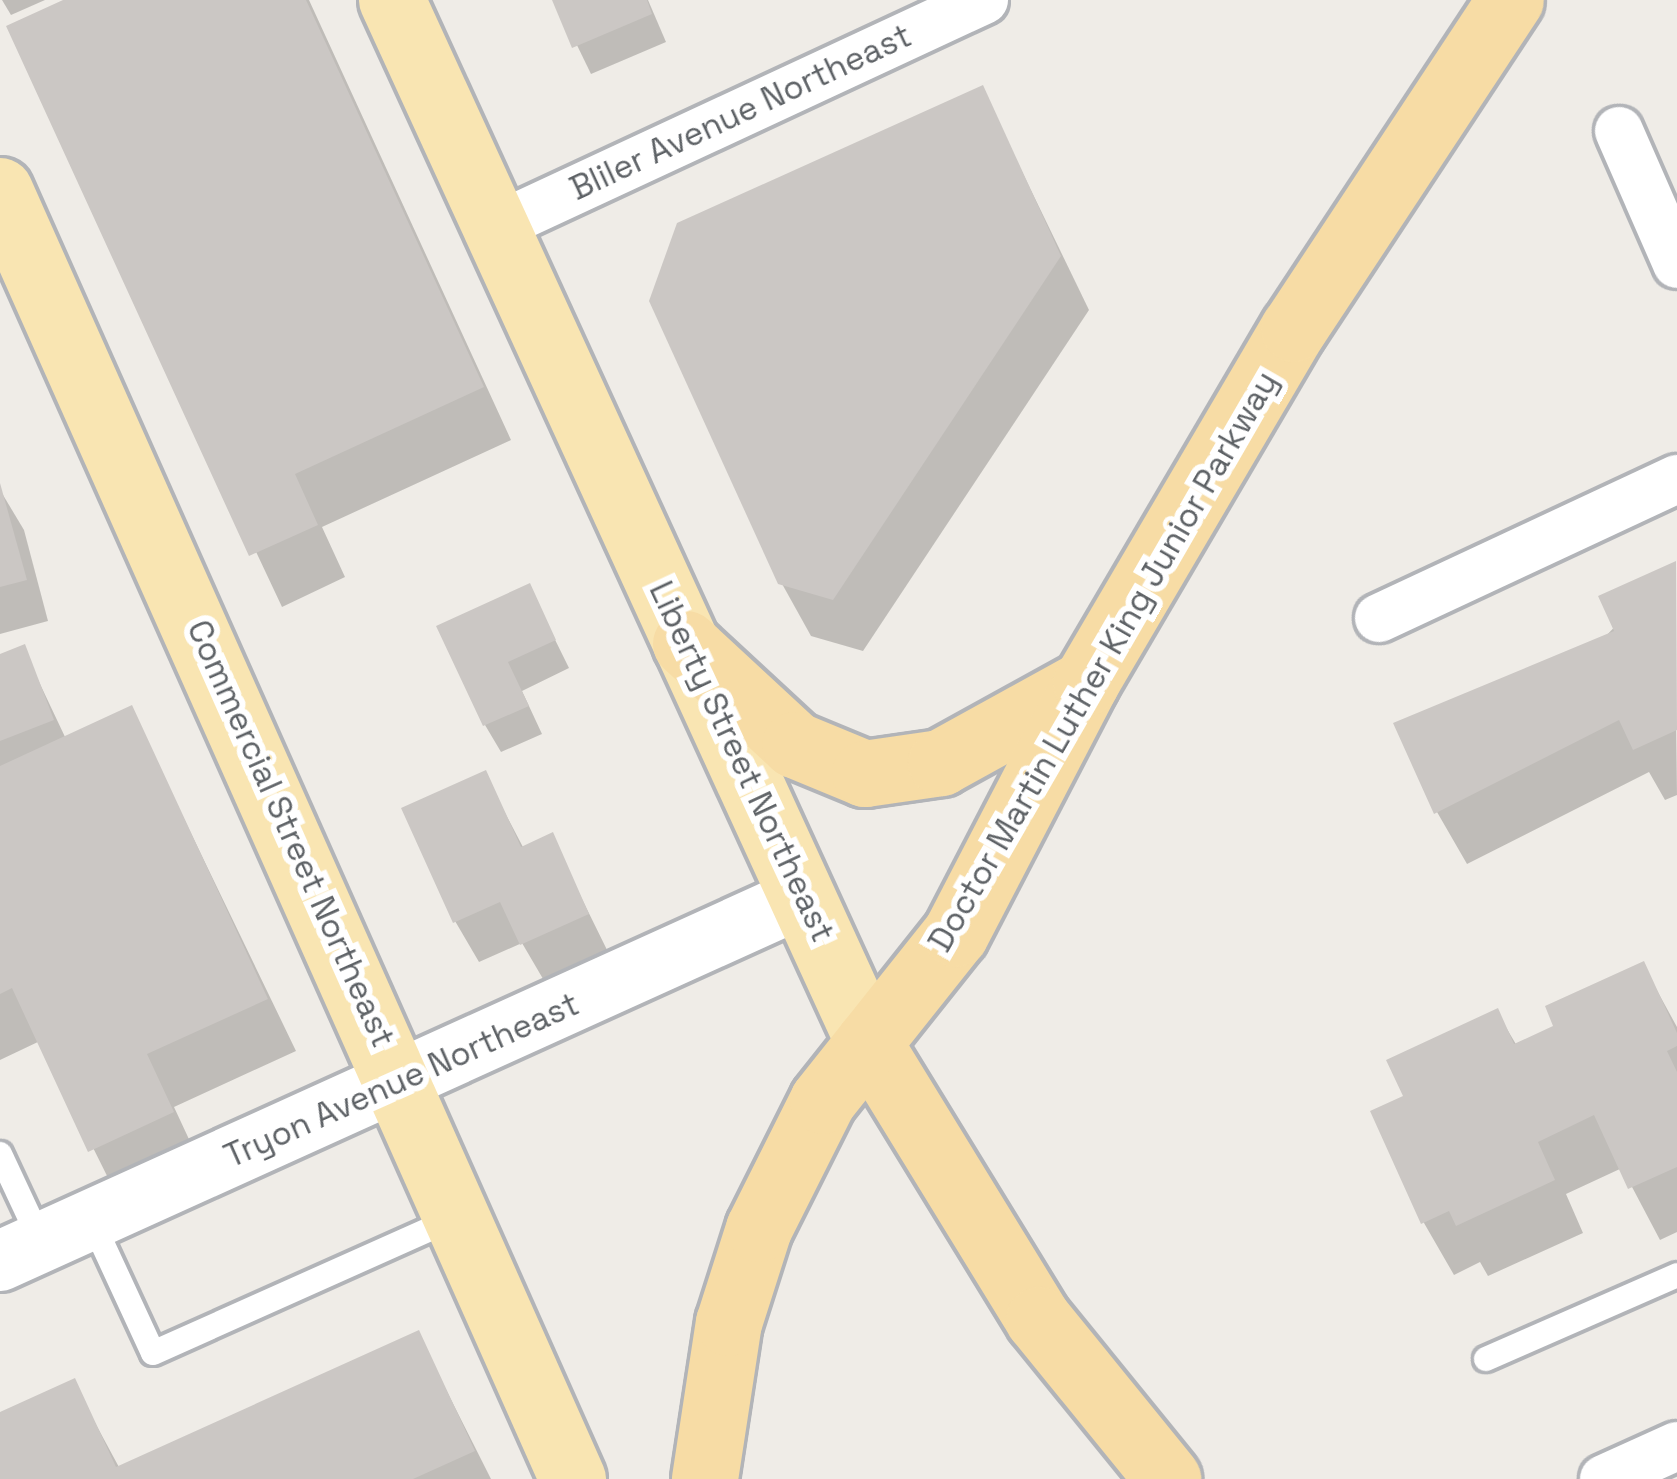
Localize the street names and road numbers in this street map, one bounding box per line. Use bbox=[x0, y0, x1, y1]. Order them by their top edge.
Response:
street label: Bliler Avenue Northeast bbox=[564, 16, 918, 210]
street label: Doctor Martin Luther King Junior Parkway bbox=[921, 365, 1287, 959]
street label: Liberty Street Northeast bbox=[640, 575, 842, 949]
street label: Commercial Street Northeast bbox=[178, 614, 402, 1054]
street label: Tryon Avenue Northeast bbox=[218, 985, 586, 1177]

